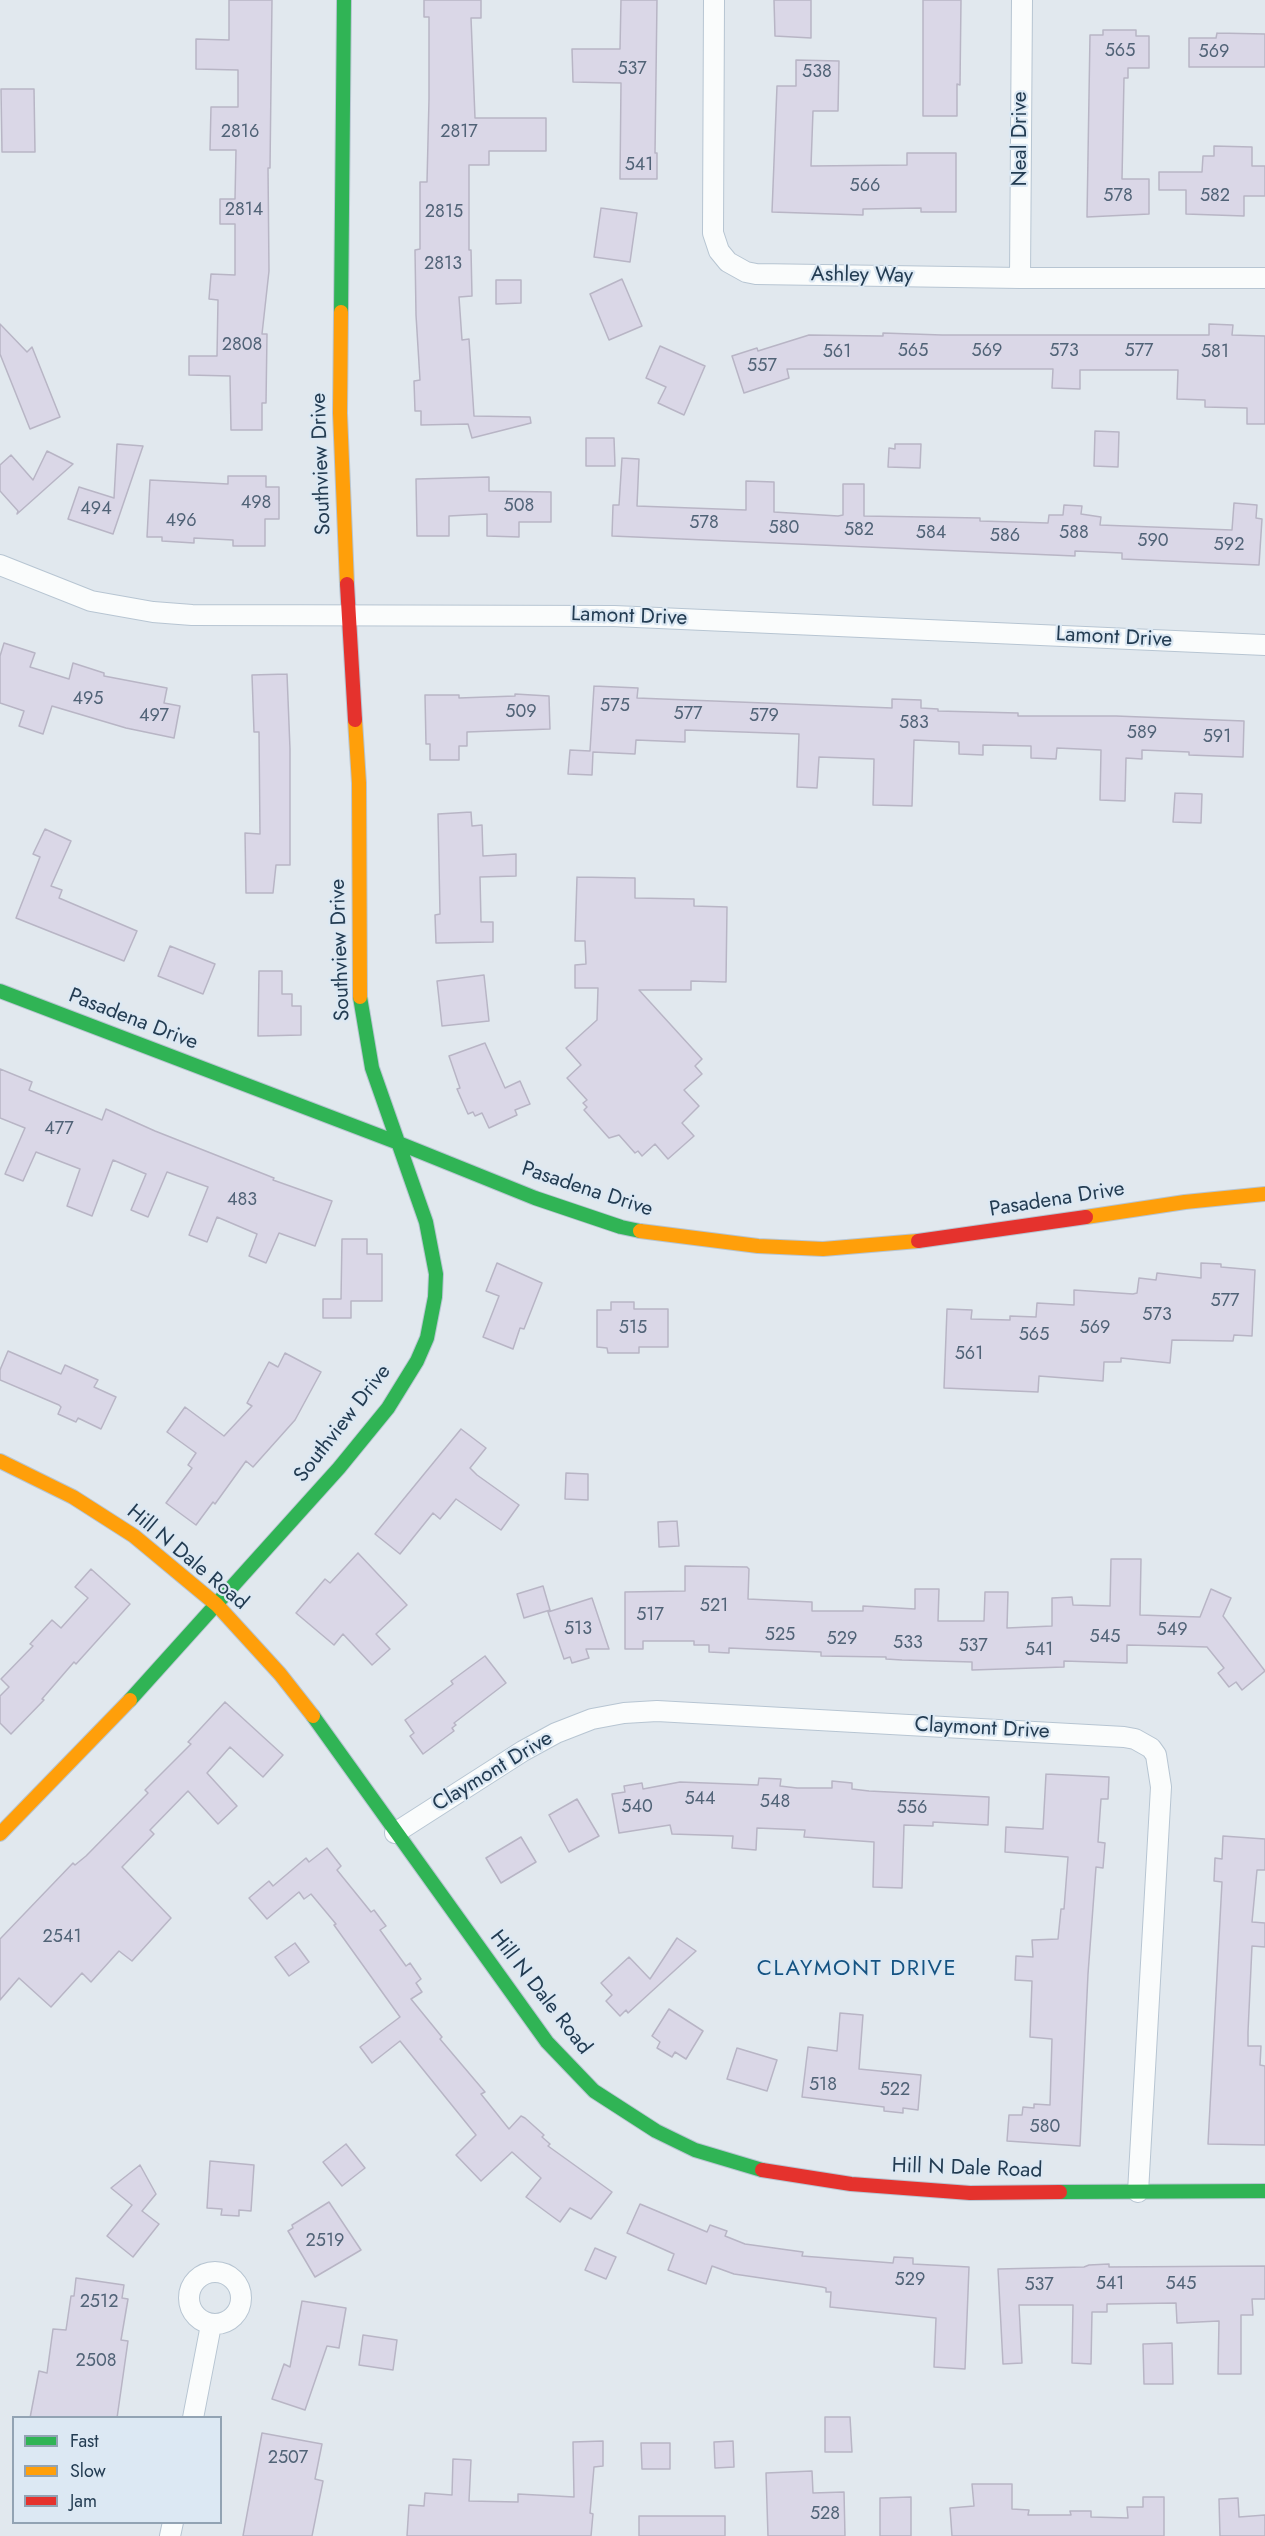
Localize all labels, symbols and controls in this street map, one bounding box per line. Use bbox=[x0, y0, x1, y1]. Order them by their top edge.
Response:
house number: 565 bbox=[1105, 41, 1135, 63]
house number: 569 bbox=[1199, 42, 1229, 64]
house number: 537 bbox=[617, 59, 647, 81]
house number: 538 bbox=[802, 62, 832, 84]
street label: Neal Drive bbox=[1008, 91, 1034, 187]
house number: 2816 bbox=[221, 122, 259, 144]
house number: 2817 bbox=[440, 122, 478, 144]
house number: 541 bbox=[625, 155, 653, 177]
house number: 566 bbox=[850, 176, 880, 198]
house number: 578 bbox=[1103, 186, 1133, 208]
house number: 582 bbox=[1200, 186, 1230, 208]
house number: 2814 bbox=[225, 200, 263, 222]
house number: 2815 bbox=[425, 202, 463, 224]
house number: 2813 bbox=[424, 254, 462, 276]
street label: Ashley Way bbox=[811, 263, 913, 289]
house number: 2808 bbox=[222, 335, 262, 357]
house number: 565 bbox=[898, 341, 928, 363]
house number: 569 bbox=[972, 341, 1002, 363]
house number: 573 bbox=[1049, 341, 1079, 363]
house number: 577 bbox=[1124, 341, 1154, 363]
house number: 561 bbox=[823, 342, 851, 364]
house number: 581 bbox=[1201, 342, 1229, 364]
house number: 557 bbox=[747, 356, 777, 378]
street label: Southview Drive bbox=[307, 392, 337, 536]
house number: 498 bbox=[241, 493, 271, 515]
house number: 508 bbox=[504, 496, 534, 518]
house number: 494 bbox=[80, 499, 112, 521]
house number: 496 bbox=[165, 511, 197, 533]
house number: 578 bbox=[689, 513, 719, 535]
house number: 580 bbox=[769, 518, 799, 540]
house number: 582 bbox=[844, 520, 874, 542]
house number: 584 bbox=[916, 523, 946, 545]
house number: 588 bbox=[1059, 523, 1089, 545]
house number: 586 bbox=[990, 526, 1020, 548]
house number: 590 bbox=[1137, 531, 1169, 553]
house number: 592 bbox=[1214, 535, 1244, 557]
street label: Lamont Drive bbox=[570, 602, 688, 632]
street label: Lamont Drive bbox=[1055, 622, 1173, 654]
house number: 495 bbox=[72, 689, 104, 711]
house number: 575 bbox=[600, 696, 630, 718]
house number: 509 bbox=[505, 702, 537, 724]
house number: 577 bbox=[673, 704, 703, 726]
house number: 497 bbox=[139, 706, 169, 728]
house number: 579 bbox=[749, 706, 779, 728]
house number: 583 bbox=[899, 713, 929, 735]
house number: 589 bbox=[1127, 723, 1157, 745]
house number: 591 bbox=[1203, 727, 1231, 749]
street label: Southview Drive bbox=[326, 878, 356, 1022]
street label: Pasadena Drive bbox=[65, 984, 201, 1056]
house number: 477 bbox=[44, 1119, 74, 1141]
street label: Pasadena Drive bbox=[518, 1157, 656, 1223]
street label: Pasadena Drive bbox=[988, 1177, 1126, 1223]
house number: 483 bbox=[227, 1190, 257, 1212]
house number: 577 bbox=[1210, 1291, 1240, 1313]
house number: 573 bbox=[1142, 1305, 1172, 1327]
house number: 515 bbox=[619, 1318, 647, 1340]
house number: 569 bbox=[1080, 1318, 1110, 1340]
house number: 565 bbox=[1019, 1325, 1049, 1347]
house number: 561 bbox=[955, 1344, 983, 1366]
street label: Southview Drive bbox=[289, 1360, 397, 1488]
street label: Hill N Dale Road bbox=[121, 1500, 253, 1616]
house number: 521 bbox=[700, 1596, 728, 1618]
house number: 517 bbox=[636, 1605, 664, 1627]
house number: 513 bbox=[564, 1619, 592, 1641]
house number: 549 bbox=[1156, 1620, 1188, 1642]
house number: 525 bbox=[765, 1625, 795, 1647]
house number: 545 bbox=[1090, 1627, 1120, 1649]
house number: 529 bbox=[827, 1629, 857, 1651]
house number: 533 bbox=[893, 1633, 923, 1655]
house number: 537 bbox=[958, 1636, 988, 1658]
house number: 541 bbox=[1025, 1640, 1053, 1662]
street label: Claymont Drive bbox=[914, 1713, 1050, 1745]
street label: Claymont Drive bbox=[429, 1726, 557, 1818]
house number: 544 bbox=[684, 1789, 716, 1811]
house number: 548 bbox=[760, 1792, 790, 1814]
house number: 540 bbox=[621, 1797, 653, 1819]
house number: 556 bbox=[897, 1798, 927, 1820]
street label: Hill N Dale Road bbox=[484, 1926, 596, 2060]
house number: 2541 bbox=[43, 1927, 81, 1949]
district label: CLAYMONT DRIVE bbox=[757, 1957, 957, 1983]
house number: 518 bbox=[809, 2075, 837, 2097]
house number: 522 bbox=[880, 2080, 910, 2102]
house number: 580 bbox=[1030, 2117, 1060, 2139]
street label: Hill N Dale Road bbox=[891, 2154, 1043, 2184]
house number: 2519 bbox=[306, 2231, 344, 2253]
house number: 529 bbox=[895, 2270, 925, 2292]
house number: 541 bbox=[1096, 2274, 1124, 2296]
house number: 545 bbox=[1166, 2274, 1196, 2296]
house number: 537 bbox=[1024, 2275, 1054, 2297]
house number: 2512 bbox=[80, 2292, 118, 2314]
house number: 2508 bbox=[75, 2351, 117, 2373]
legend bbox=[12, 2416, 222, 2524]
text: Fast bbox=[70, 2428, 99, 2454]
house number: 2507 bbox=[268, 2448, 308, 2470]
text: Slow bbox=[70, 2458, 106, 2484]
text: Jam bbox=[70, 2488, 97, 2514]
house number: 528 bbox=[810, 2504, 840, 2526]

